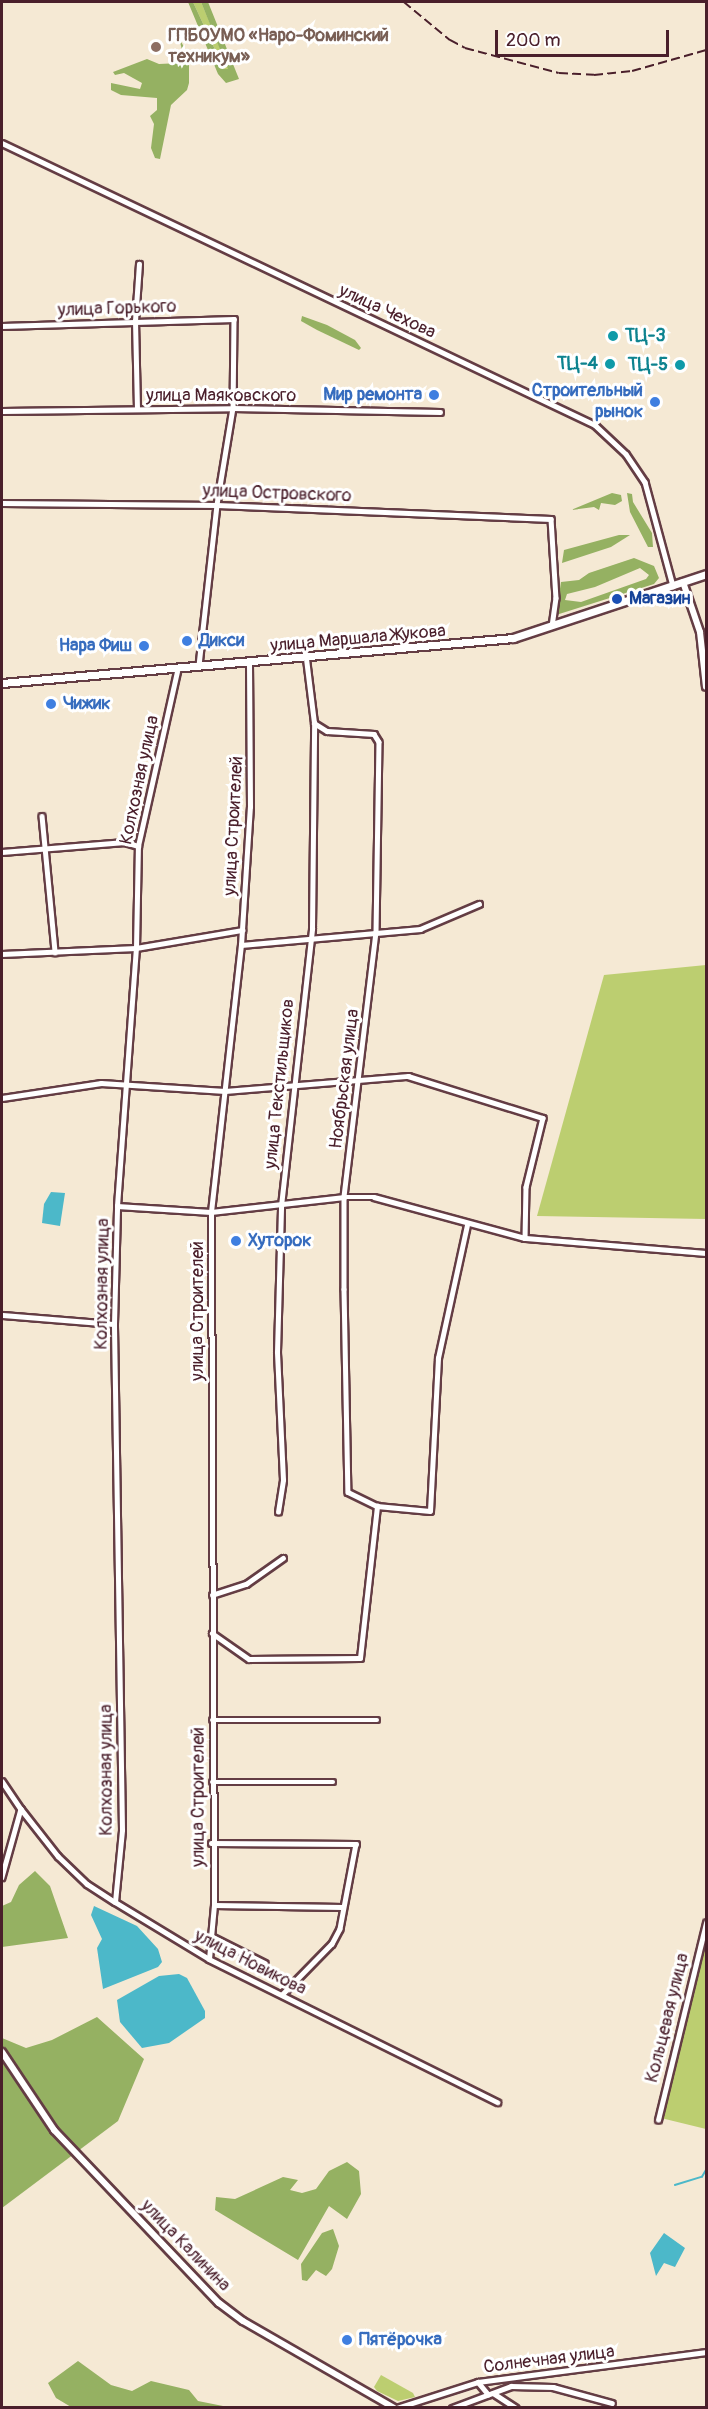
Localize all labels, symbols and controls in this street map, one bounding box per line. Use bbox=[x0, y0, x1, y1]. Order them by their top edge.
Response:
scale bar bbox=[498, 18, 672, 56]
place label: ГПБОУМО «Наро-Фоминский техникум» bbox=[168, 26, 389, 68]
text: 200 m bbox=[506, 29, 561, 52]
marker: ГПБОУМО «Наро-Фоминский техникум» bbox=[149, 40, 163, 54]
street label: улица Чехова bbox=[335, 280, 439, 344]
street label: улица Горького bbox=[57, 296, 177, 322]
place label: ТЦ-3 bbox=[625, 325, 665, 347]
marker: ТЦ-3 bbox=[606, 329, 620, 343]
place label: ТЦ-4 bbox=[557, 353, 598, 375]
place label: ТЦ-5 bbox=[628, 354, 668, 376]
marker: ТЦ-4 bbox=[603, 357, 617, 371]
marker: ТЦ-5 bbox=[673, 358, 687, 372]
place label: Строительный рынок bbox=[532, 381, 643, 424]
place label: Мир ремонта bbox=[323, 384, 422, 406]
street label: улица Маяковского bbox=[146, 385, 296, 407]
marker: Мир ремонта bbox=[427, 388, 441, 402]
marker: Строительный рынок bbox=[648, 395, 662, 409]
street label: улица Островского bbox=[202, 481, 352, 507]
place label: Магазин bbox=[629, 588, 691, 610]
marker: Магазин bbox=[610, 592, 624, 606]
street label: улица Маршала Жукова bbox=[269, 621, 447, 657]
place label: Дикси bbox=[199, 630, 244, 652]
marker: Дикси bbox=[180, 634, 194, 648]
place label: Нара Фиш bbox=[59, 635, 132, 657]
marker: Нара Фиш bbox=[137, 639, 151, 653]
place label: Чижик bbox=[63, 693, 111, 715]
marker: Чижик bbox=[44, 697, 58, 711]
street label: Колхозная улица bbox=[116, 714, 164, 846]
street label: улица Строителей bbox=[220, 756, 248, 896]
street label: улица Текстильщиков bbox=[260, 998, 300, 1170]
street label: Ноябрьская улица bbox=[326, 1008, 364, 1150]
street label: Колхозная улица bbox=[91, 1218, 115, 1350]
place label: Хуторок bbox=[248, 1230, 311, 1252]
marker: Хуторок bbox=[229, 1234, 243, 1248]
street label: улица Строителей bbox=[187, 1241, 209, 1381]
street label: Колхозная улица bbox=[96, 1704, 118, 1836]
street label: улица Строителей bbox=[188, 1727, 210, 1867]
street label: улица Новикова bbox=[190, 1925, 310, 2001]
street label: Кольцевая улица bbox=[642, 1951, 694, 2085]
street label: улица Калинина bbox=[136, 2196, 234, 2296]
place label: Пятёрочка bbox=[359, 2329, 442, 2351]
marker: Пятёрочка bbox=[340, 2333, 354, 2347]
street label: Солнечная улица bbox=[482, 2341, 616, 2379]

